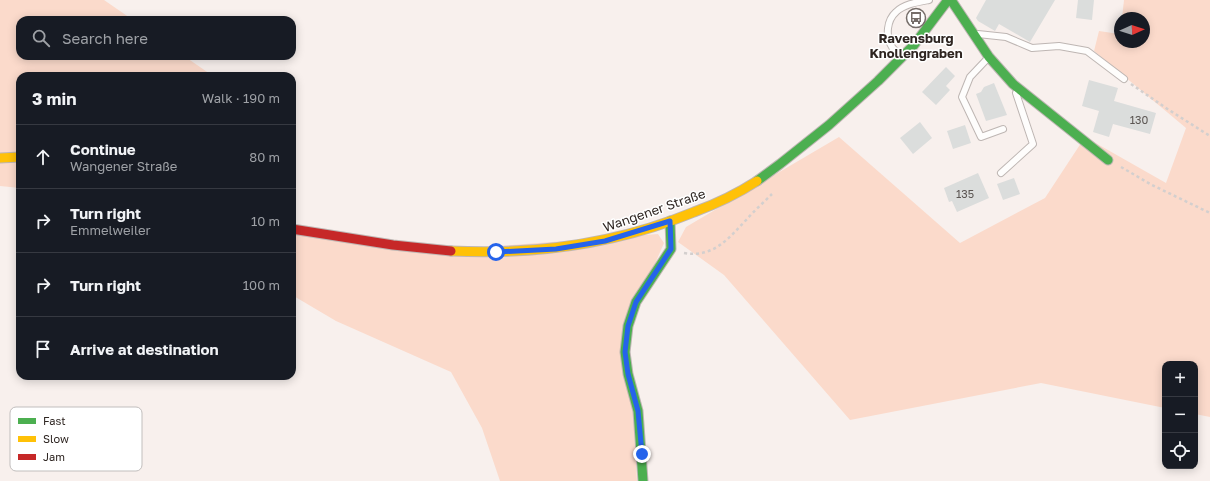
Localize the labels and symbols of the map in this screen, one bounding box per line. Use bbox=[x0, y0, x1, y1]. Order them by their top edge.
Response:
bus stop icon: Ravensburg Knollengraben bbox=[905, 7, 927, 29]
north arrow bbox=[1114, 12, 1150, 48]
place label: Ravensburg Knollengraben bbox=[869, 30, 963, 61]
house number: 130 bbox=[1130, 113, 1148, 126]
street label: Wangener Straße bbox=[601, 185, 707, 235]
house number: 135 bbox=[956, 187, 974, 200]
route start bbox=[487, 243, 505, 261]
legend bbox=[10, 407, 142, 471]
text: Fast bbox=[43, 414, 66, 427]
text: Slow bbox=[43, 432, 69, 445]
route end bbox=[633, 445, 651, 463]
text: Jam bbox=[43, 450, 65, 463]

